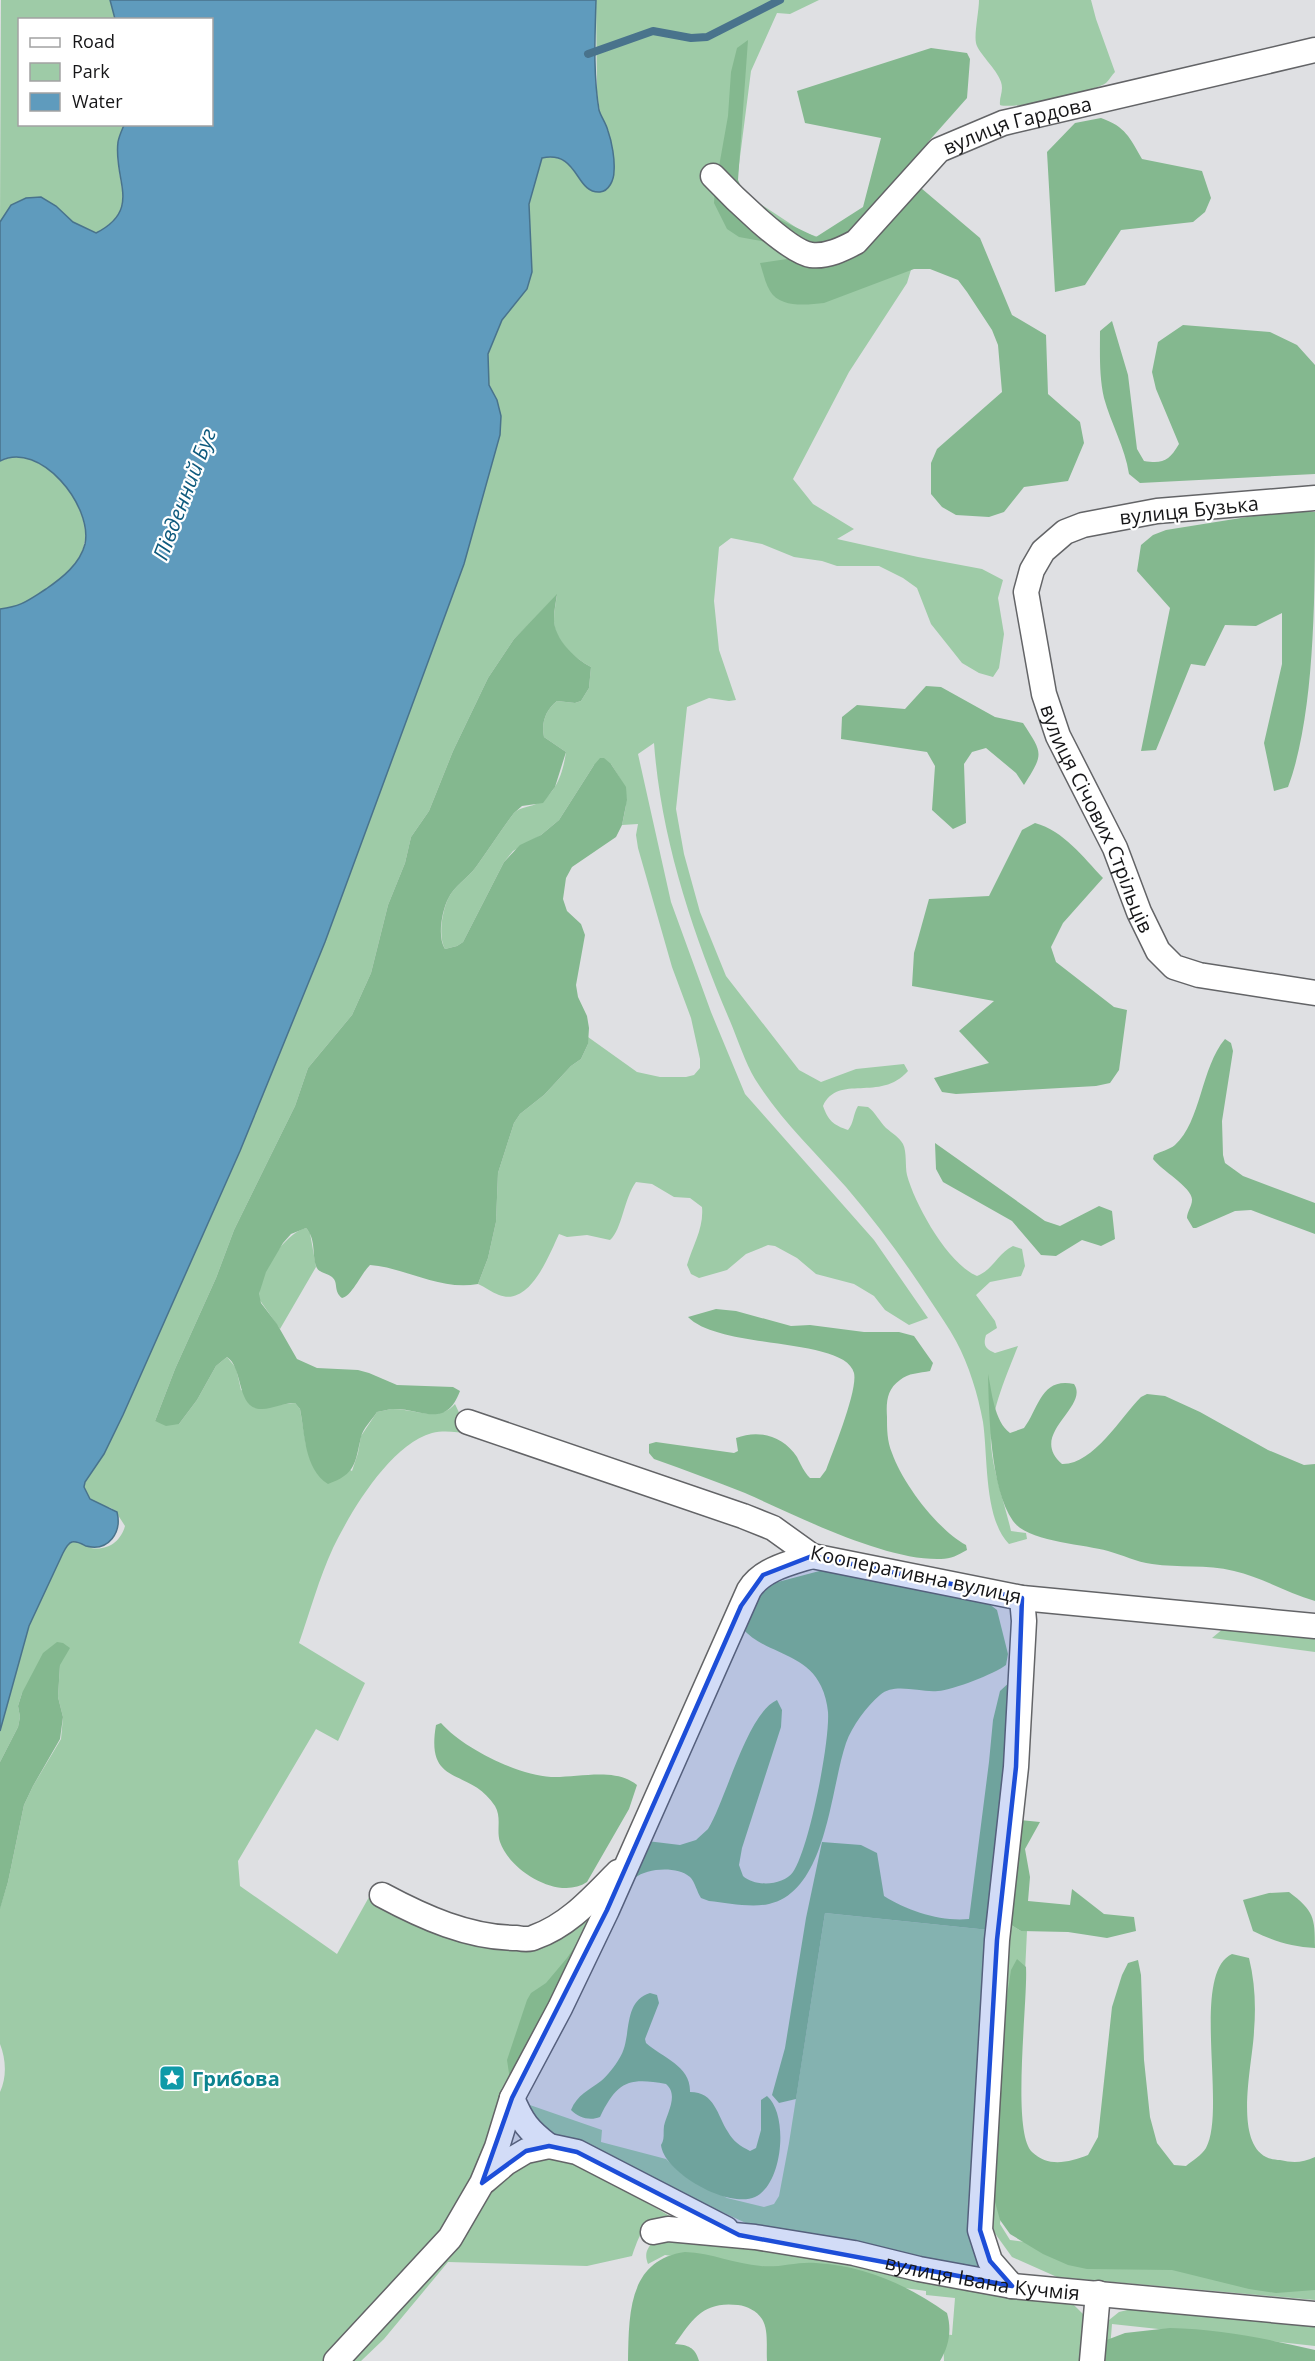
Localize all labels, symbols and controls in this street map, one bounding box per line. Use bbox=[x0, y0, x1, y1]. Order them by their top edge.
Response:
legend bbox=[18, 18, 213, 126]
text: Road bbox=[72, 29, 115, 53]
text: Park bbox=[72, 59, 110, 83]
text: Water bbox=[72, 89, 123, 113]
street label: вулиця Гардова bbox=[939, 89, 1094, 160]
water label: Південний Буг bbox=[146, 424, 222, 564]
street label: вулиця Бузька bbox=[1118, 489, 1260, 531]
street label: вулиця Січових Стрільців bbox=[1035, 701, 1160, 937]
street label: Кооперативна вулиця bbox=[808, 1538, 1024, 1610]
place icon: Грибова bbox=[157, 2063, 187, 2093]
place label: Грибова bbox=[192, 2065, 280, 2092]
street label: вулиця Івана Кучмія bbox=[882, 2248, 1081, 2306]

